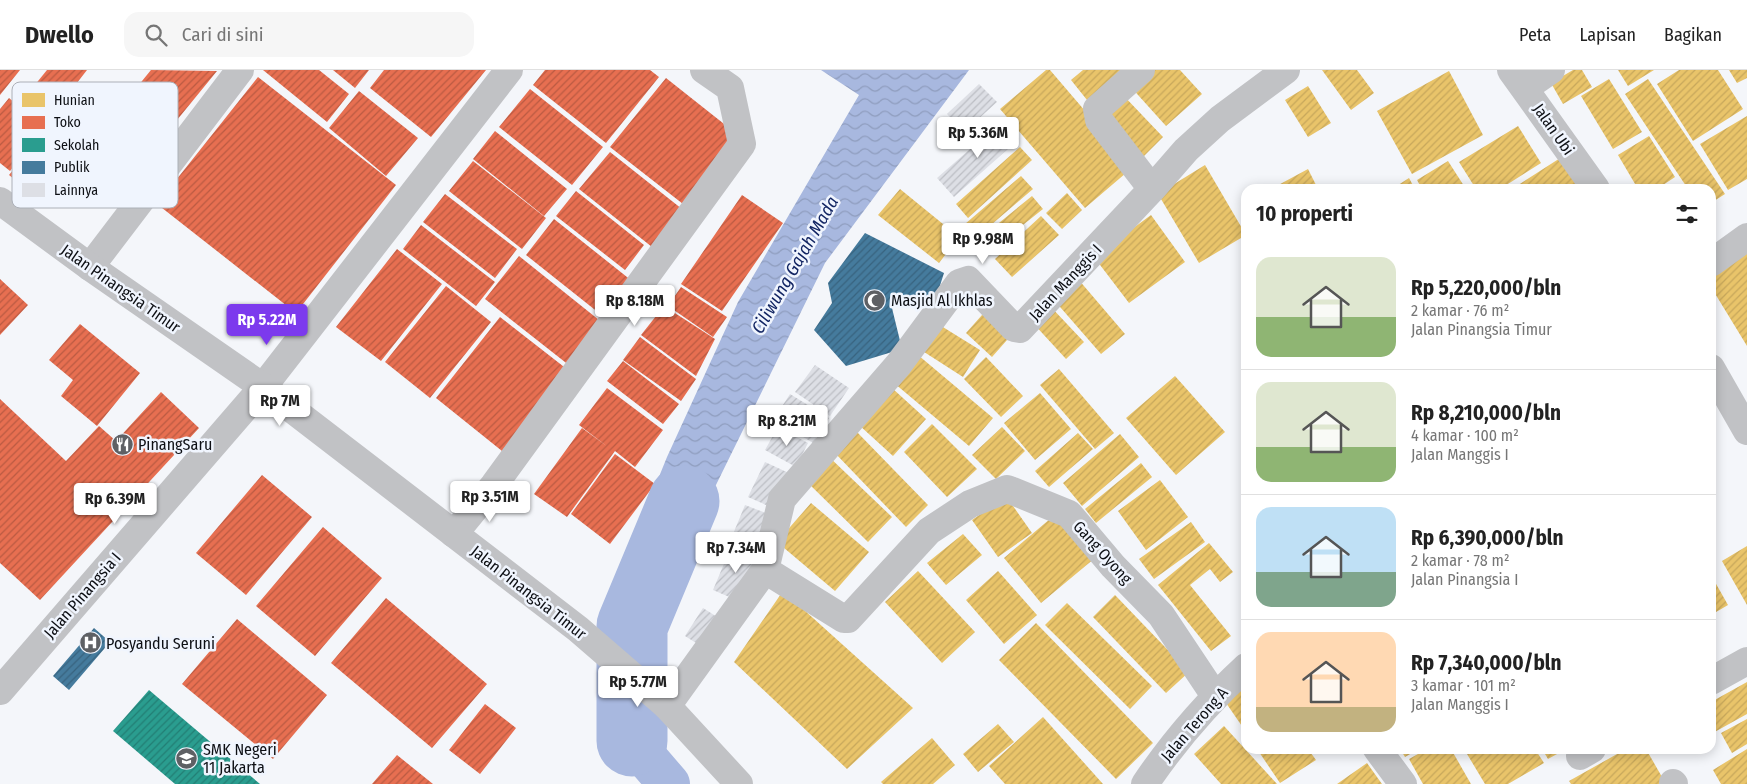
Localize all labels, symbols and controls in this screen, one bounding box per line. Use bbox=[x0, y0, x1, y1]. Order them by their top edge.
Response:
search box bbox=[124, 12, 474, 57]
text: Dwello bbox=[25, 21, 94, 49]
icon: search bbox=[142, 21, 170, 49]
text: Cari di sini bbox=[182, 23, 264, 46]
text: Peta bbox=[1519, 24, 1551, 46]
text: Lapisan bbox=[1579, 24, 1636, 46]
text: Bagikan bbox=[1664, 24, 1722, 46]
legend bbox=[12, 82, 178, 208]
text: Hunian bbox=[54, 92, 95, 109]
street label: Jalan Ubi bbox=[1529, 100, 1578, 159]
text: Toko bbox=[54, 114, 81, 131]
pin: Rp 5.36M bbox=[926, 116, 1030, 159]
text: Rp 5.36M bbox=[948, 123, 1008, 142]
text: Sekolah bbox=[54, 137, 100, 154]
text: Publik bbox=[54, 159, 90, 176]
text: Lainnya bbox=[54, 182, 98, 199]
water label: Ciliwung Gajah Mada bbox=[747, 192, 843, 338]
icon: filters bbox=[1673, 200, 1701, 228]
text: 10 properti bbox=[1256, 201, 1353, 227]
pin: Rp 9.98M bbox=[931, 222, 1035, 265]
text: Rp 9.98M bbox=[953, 229, 1013, 248]
street label: Jalan Pinangsia Timur bbox=[58, 240, 184, 337]
street label: Jalan Manggis I bbox=[1025, 240, 1106, 325]
text: Rp 5,220,000/bln bbox=[1411, 275, 1561, 301]
icon: home bbox=[1296, 277, 1356, 337]
pin: Rp 8.18M bbox=[583, 284, 687, 327]
mosque icon: Masjid Al Ikhlas bbox=[863, 288, 887, 312]
text: Rp 8.18M bbox=[606, 291, 664, 310]
place label: Masjid Al Ikhlas bbox=[891, 291, 993, 310]
text: 2 kamar · 76 m² bbox=[1411, 301, 1509, 320]
pin: Rp 5.22M bbox=[215, 304, 319, 346]
text: Rp 5.22M bbox=[238, 310, 296, 329]
text: Jalan Pinangsia Timur bbox=[1411, 320, 1552, 339]
pin: Rp 7M bbox=[245, 384, 315, 427]
text: Rp 7M bbox=[260, 391, 300, 410]
text: Rp 8,210,000/bln bbox=[1411, 400, 1561, 426]
icon: home bbox=[1296, 402, 1356, 462]
pin: Rp 8.21M bbox=[735, 404, 839, 447]
text: Rp 8.21M bbox=[758, 411, 816, 430]
text: 4 kamar · 100 m² bbox=[1411, 426, 1519, 445]
restaurant icon: PinangSaru bbox=[110, 432, 134, 456]
place label: PinangSaru bbox=[138, 435, 212, 454]
text: Jalan Manggis I bbox=[1411, 445, 1509, 464]
pin: Rp 3.51M bbox=[438, 480, 542, 523]
pin: Rp 6.39M bbox=[63, 482, 167, 525]
text: Rp 3.51M bbox=[461, 487, 519, 506]
text: Rp 6.39M bbox=[85, 489, 145, 508]
street label: Gang Oyong bbox=[1069, 517, 1136, 588]
text: Rp 6,390,000/bln bbox=[1411, 525, 1564, 551]
icon: home bbox=[1296, 527, 1356, 587]
pin: Rp 7.34M bbox=[684, 532, 788, 574]
text: Rp 7.34M bbox=[706, 538, 766, 557]
street label: Jalan Pinangsia Timur bbox=[467, 542, 590, 644]
street label: Jalan Pinangsia I bbox=[40, 549, 125, 642]
text: 2 kamar · 78 m² bbox=[1411, 551, 1509, 570]
text: Jalan Pinangsia I bbox=[1411, 570, 1518, 589]
hospital icon: Posyandu Seruni bbox=[78, 631, 102, 655]
place label: Posyandu Seruni bbox=[106, 634, 215, 653]
text: Rp 7,340,000/bln bbox=[1411, 650, 1562, 676]
icon: home bbox=[1296, 652, 1356, 712]
pin: Rp 5.77M bbox=[586, 666, 690, 708]
text: Rp 5.77M bbox=[609, 672, 667, 691]
text: 3 kamar · 101 m² bbox=[1411, 676, 1516, 695]
street label: Jalan Terong A bbox=[1157, 683, 1232, 765]
text: Jalan Manggis I bbox=[1411, 695, 1509, 714]
place label: SMK Negeri 11 Jakarta bbox=[203, 740, 277, 777]
school or university icon: SMK Negeri 11 Jakarta bbox=[175, 746, 199, 770]

